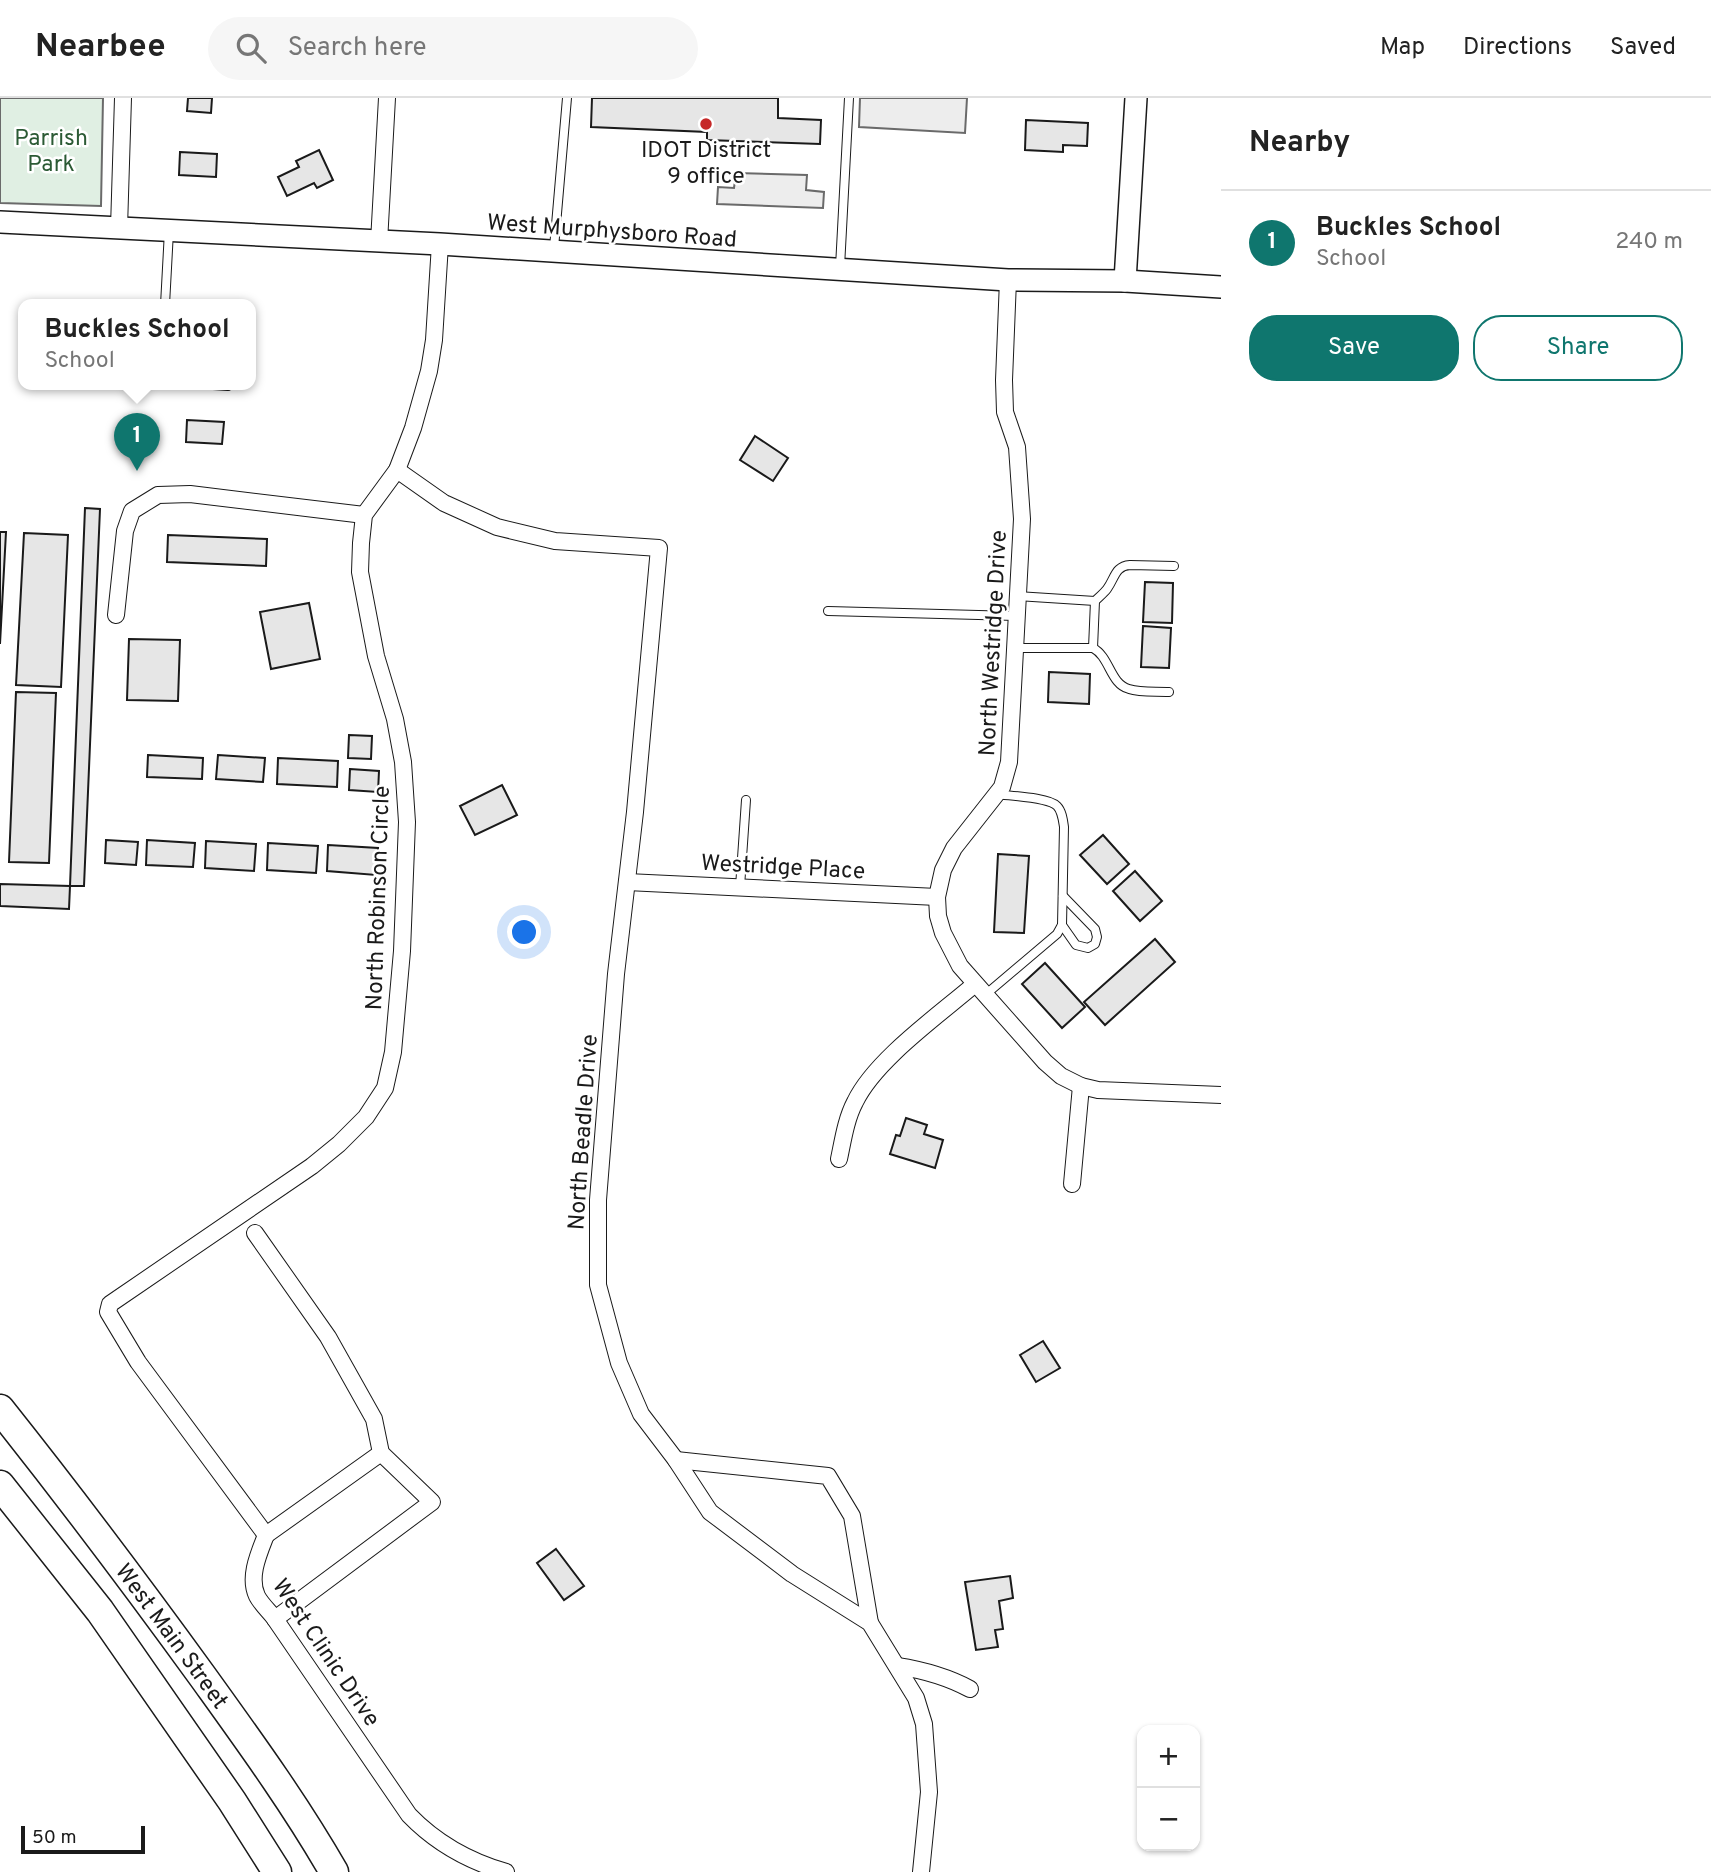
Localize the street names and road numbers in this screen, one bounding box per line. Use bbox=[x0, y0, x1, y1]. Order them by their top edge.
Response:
street label: West Murphysboro Road bbox=[486, 209, 738, 256]
street label: North Westridge Drive bbox=[974, 529, 1015, 757]
street label: North Robinson Circle bbox=[361, 785, 398, 1011]
street label: Westridge Place bbox=[700, 850, 866, 887]
street label: North Beadle Drive bbox=[563, 1033, 606, 1231]
street label: West Main Street bbox=[108, 1559, 233, 1716]
street label: West Clinic Drive bbox=[265, 1574, 385, 1733]

